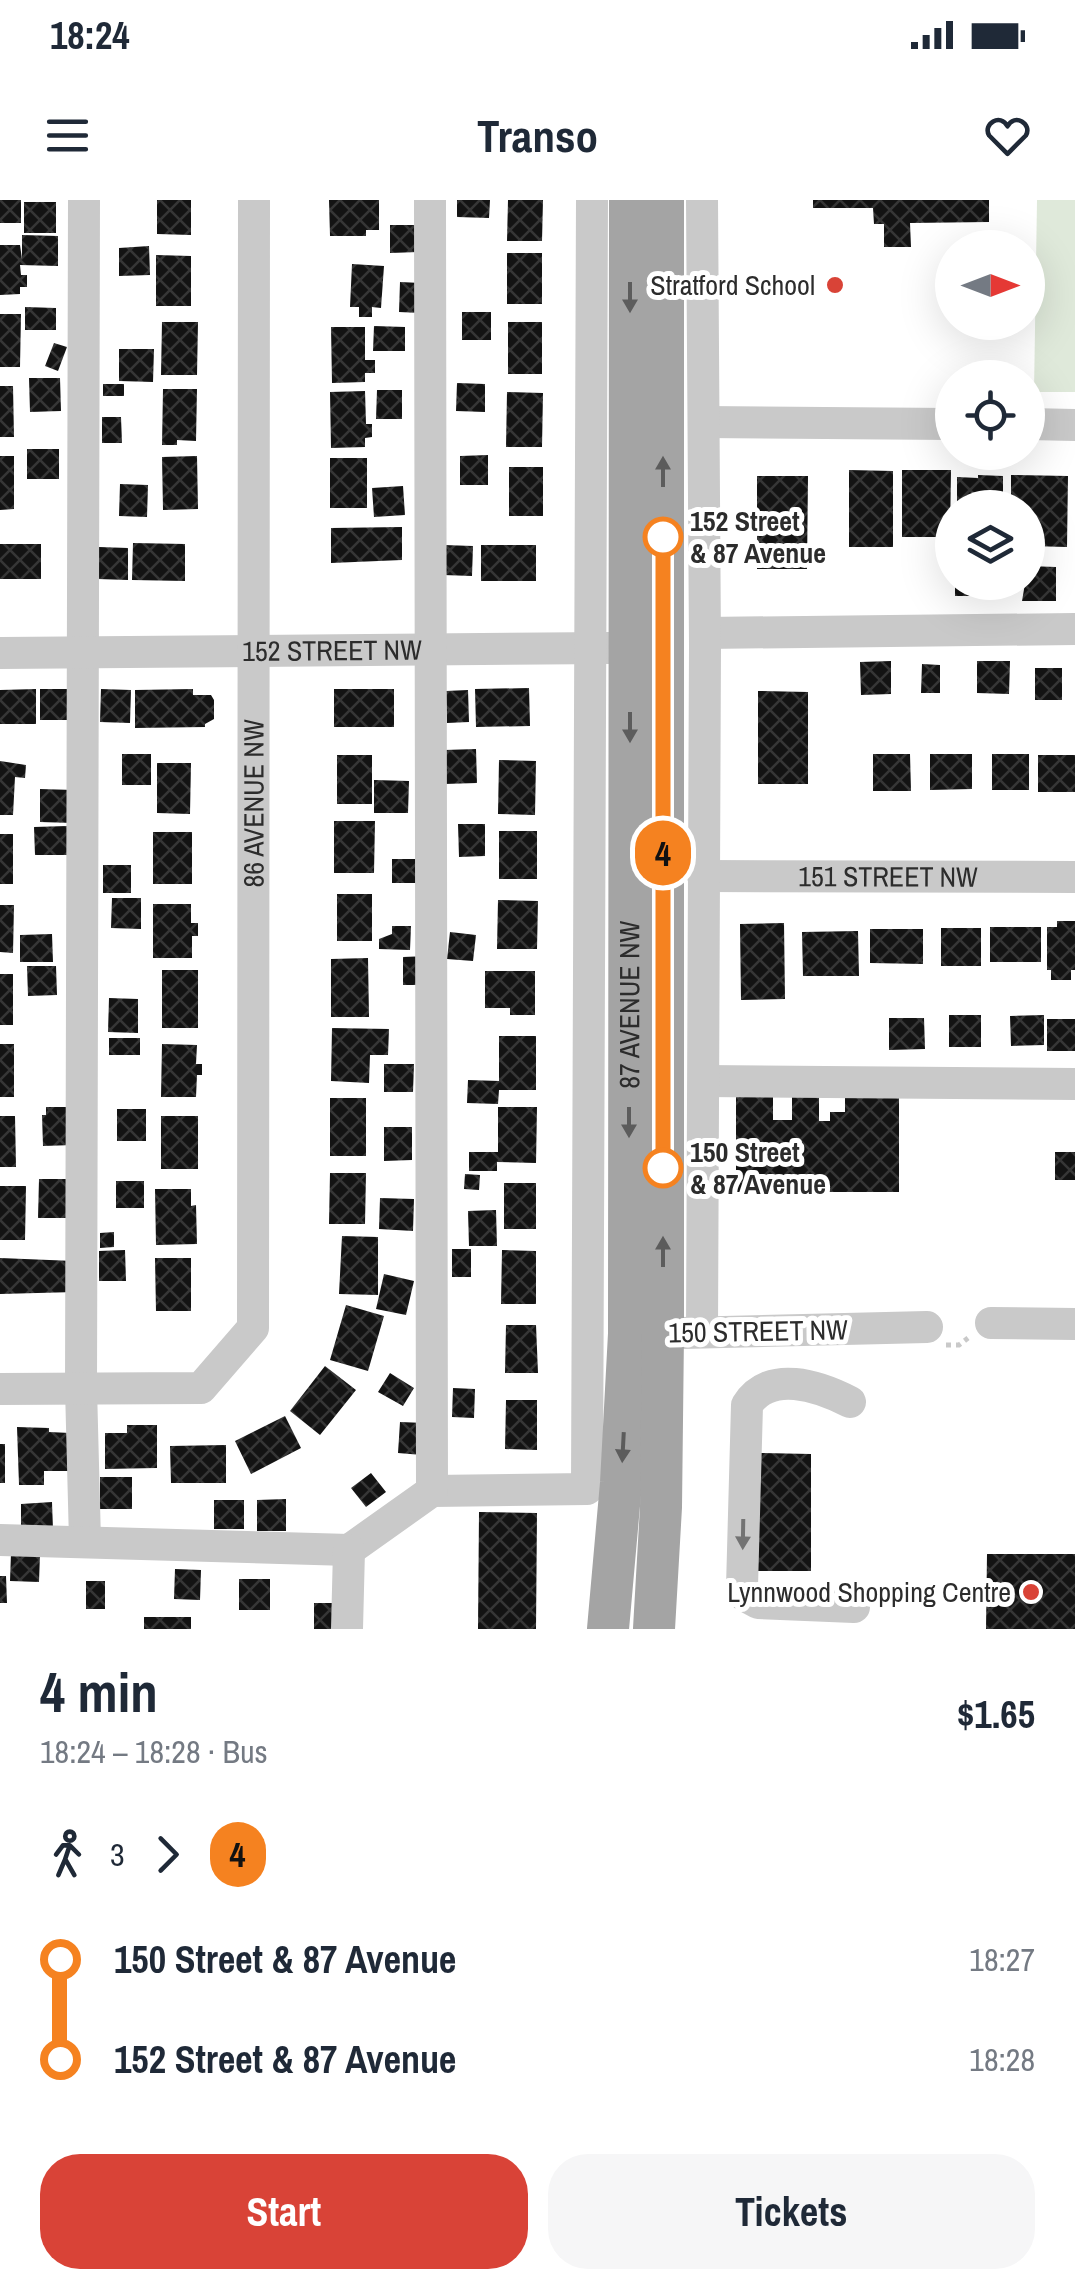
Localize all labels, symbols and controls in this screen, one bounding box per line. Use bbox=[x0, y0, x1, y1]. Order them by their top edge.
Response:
text: 18:24 bbox=[50, 10, 130, 61]
text: Transo bbox=[477, 105, 598, 166]
icon: menu bbox=[40, 108, 95, 163]
icon: heart bbox=[980, 108, 1035, 163]
north arrow bbox=[935, 230, 1045, 340]
map controls bbox=[935, 230, 1045, 600]
place label: Stratford School bbox=[650, 266, 815, 304]
marker: Stratford School bbox=[824, 274, 846, 296]
one-way arrow bbox=[622, 282, 638, 314]
button: locate bbox=[935, 360, 1045, 470]
one-way arrow bbox=[655, 455, 671, 487]
button: layers bbox=[935, 490, 1045, 600]
place label: 152 Street & 87 Avenue bbox=[690, 502, 826, 572]
marker: 152 Street & 87 Avenue bbox=[644, 518, 682, 556]
street label: 152 STREET NW bbox=[242, 631, 422, 670]
one-way arrow bbox=[622, 712, 638, 744]
street label: 86 AVENUE NW bbox=[234, 719, 273, 887]
line badge: 4 bbox=[630, 820, 696, 886]
text: 4 bbox=[655, 830, 671, 877]
street label: 151 STREET NW bbox=[798, 857, 978, 896]
street label: 87 AVENUE NW bbox=[610, 920, 648, 1089]
one-way arrow bbox=[621, 1107, 637, 1139]
place label: 150 Street & 87 Avenue bbox=[690, 1133, 826, 1203]
marker: 150 Street & 87 Avenue bbox=[644, 1149, 682, 1187]
one-way arrow bbox=[655, 1235, 671, 1267]
street label: 150 STREET NW bbox=[668, 1310, 848, 1352]
one-way arrow bbox=[615, 1432, 631, 1464]
one-way arrow bbox=[735, 1518, 751, 1550]
place label: Lynnwood Shopping Centre bbox=[727, 1573, 1011, 1611]
marker: Lynnwood Shopping Centre bbox=[1020, 1581, 1042, 1603]
text: 4 min bbox=[40, 1655, 158, 1729]
text: $1.65 bbox=[957, 1689, 1035, 1740]
text: 18:24 – 18:28 · Bus bbox=[40, 1730, 268, 1773]
icon: walk bbox=[40, 1827, 95, 1882]
icon: forward bbox=[140, 1827, 195, 1882]
text: 4 bbox=[230, 1831, 246, 1878]
text: 3 bbox=[110, 1833, 125, 1876]
text: 150 Street & 87 Avenue bbox=[114, 1934, 456, 1985]
text: 18:27 bbox=[969, 1938, 1035, 1981]
text: 152 Street & 87 Avenue bbox=[114, 2034, 456, 2085]
text: 18:28 bbox=[969, 2038, 1035, 2081]
button: Start bbox=[40, 2154, 528, 2269]
button: Tickets bbox=[548, 2154, 1035, 2269]

